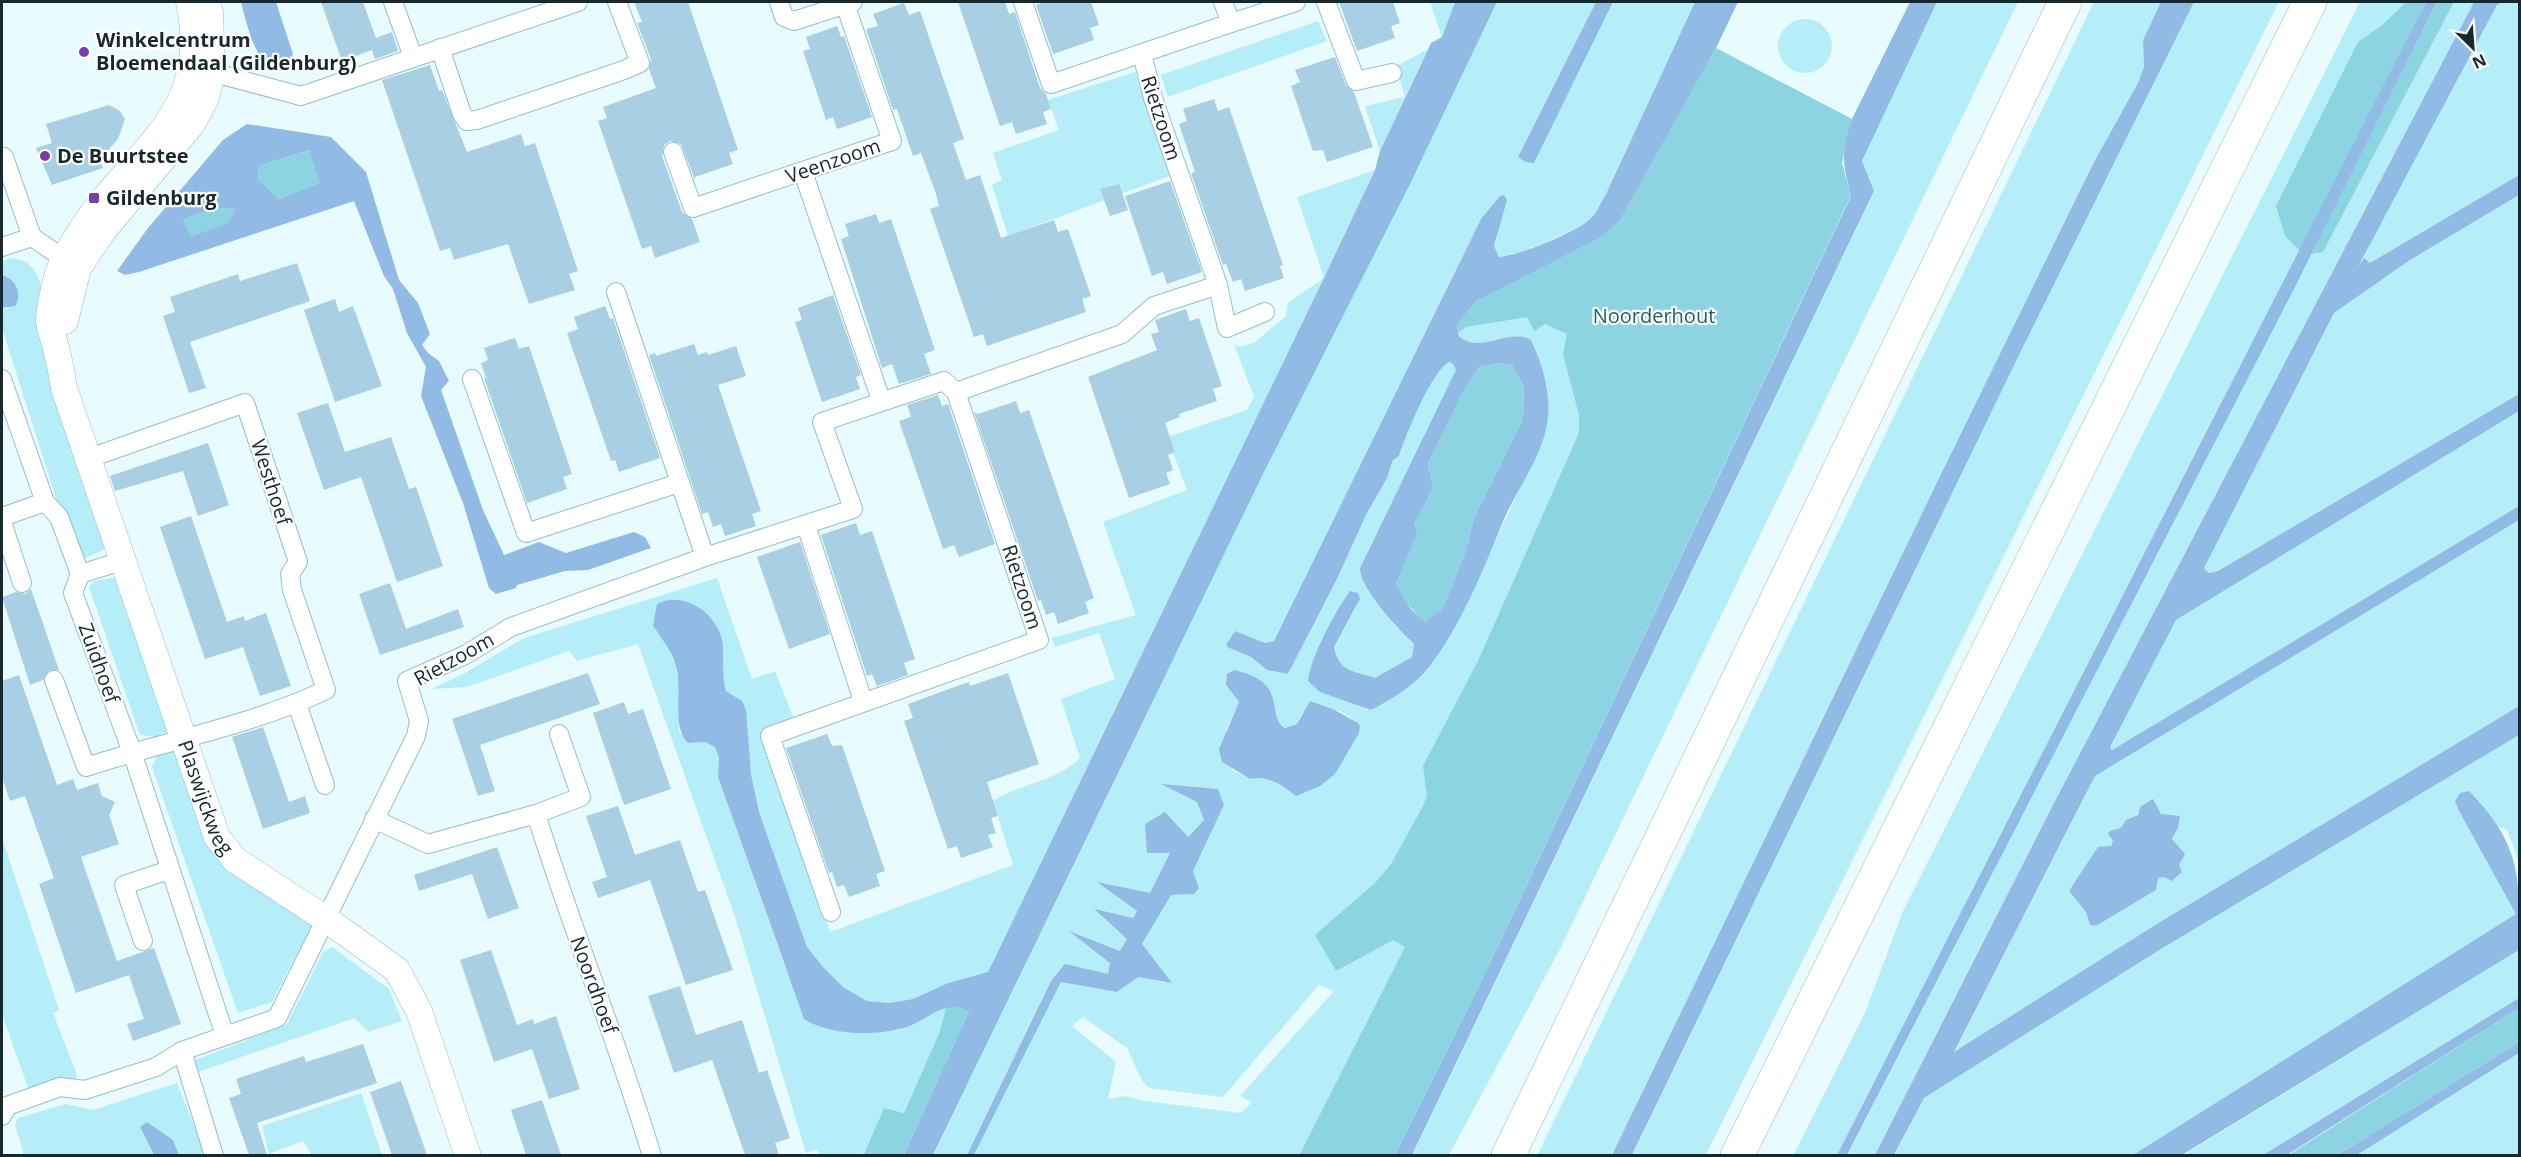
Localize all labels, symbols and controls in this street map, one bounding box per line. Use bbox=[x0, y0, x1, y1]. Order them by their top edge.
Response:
north arrow bbox=[2443, 18, 2503, 78]
place label: Winkelcentrum Bloemendaal (Gildenburg) bbox=[96, 26, 357, 76]
marker: Winkelcentrum Bloemendaal (Gildenburg) bbox=[77, 45, 91, 59]
text: N bbox=[2469, 49, 2490, 74]
street label: Rietzoom bbox=[1135, 72, 1188, 164]
street label: Veenzoom bbox=[782, 132, 884, 189]
place label: De Buurtstee bbox=[57, 142, 189, 169]
marker: De Buurtstee bbox=[38, 149, 52, 163]
place label: Gildenburg bbox=[106, 184, 217, 211]
marker: Gildenburg bbox=[87, 191, 101, 205]
park label: Noorderhout bbox=[1593, 302, 1715, 329]
street label: Westhoef bbox=[245, 436, 298, 529]
street label: Rietzoom bbox=[996, 541, 1049, 633]
street label: Zuidhoef bbox=[73, 619, 127, 708]
street label: Rietzoom bbox=[409, 625, 499, 692]
street label: Plaswijckweg bbox=[172, 736, 240, 860]
street label: Noordhoef bbox=[564, 932, 625, 1038]

